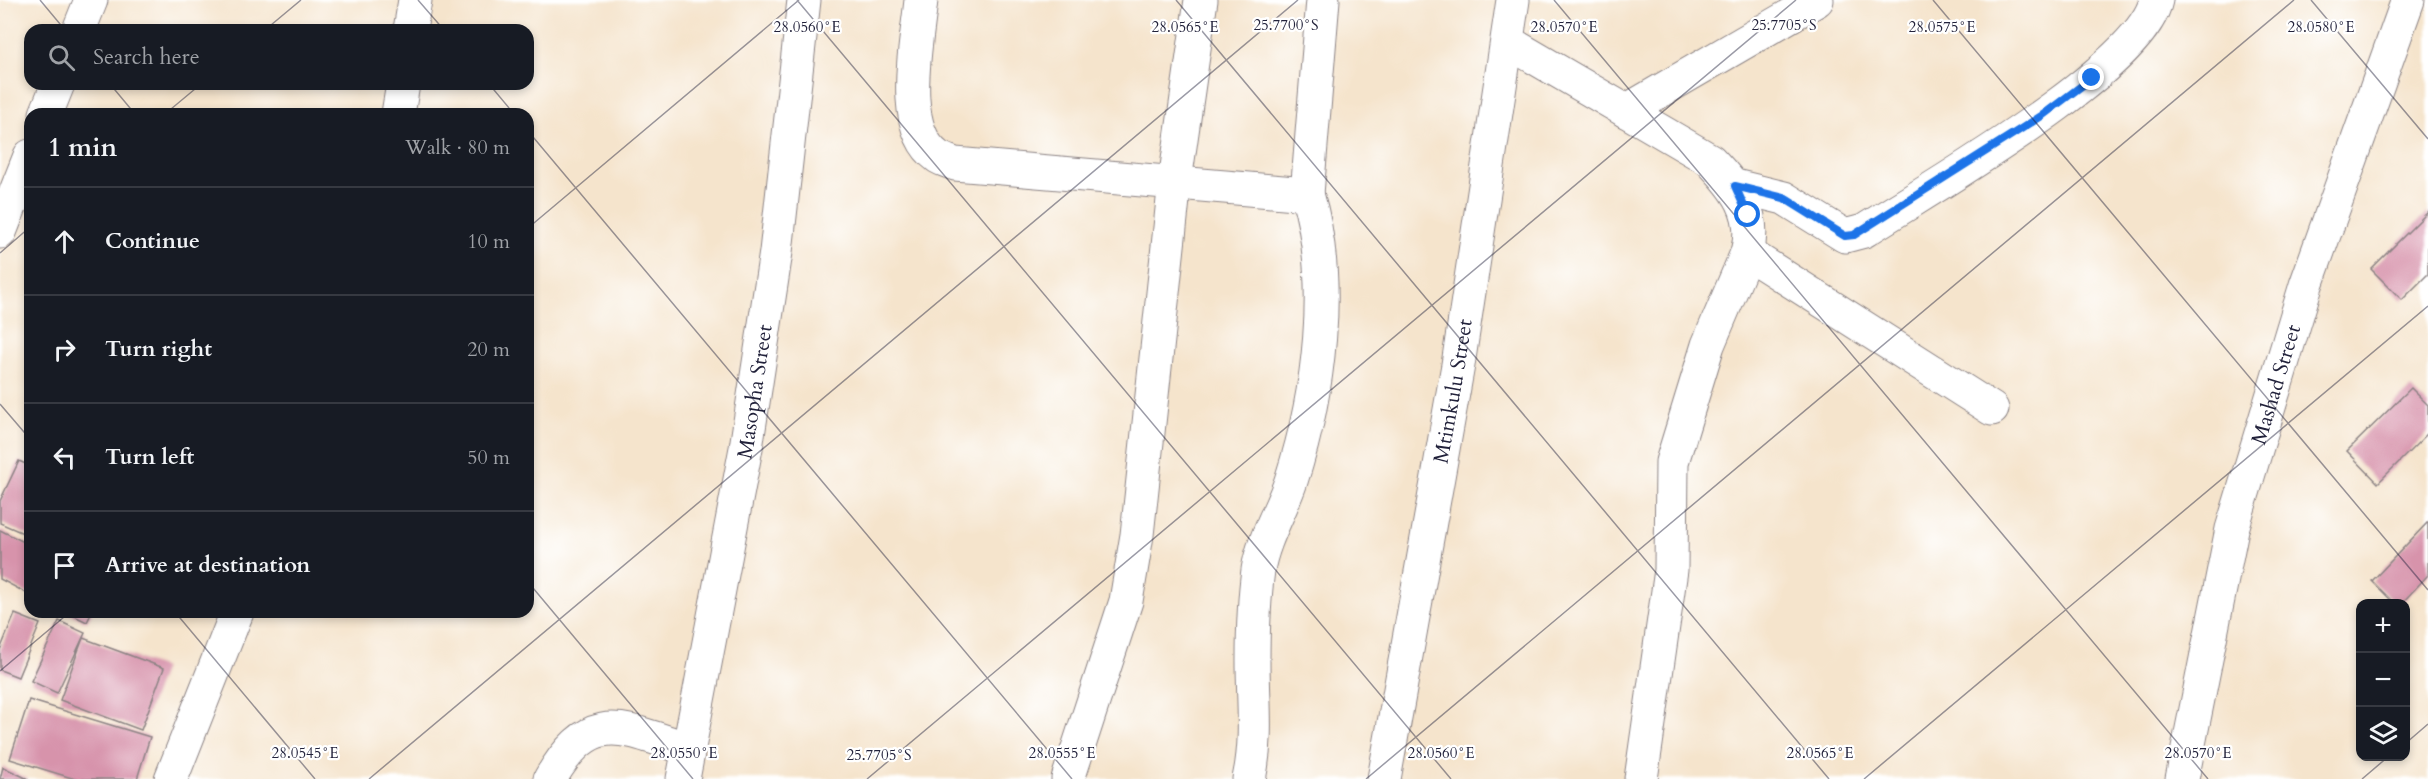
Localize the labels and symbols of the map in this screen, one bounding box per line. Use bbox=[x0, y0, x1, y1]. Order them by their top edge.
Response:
text: 25.7700°S bbox=[1253, 15, 1319, 35]
text: 25.7705°S bbox=[1751, 15, 1817, 35]
text: 28.0560°E bbox=[774, 17, 840, 37]
text: 28.0565°E bbox=[1152, 17, 1218, 37]
text: 28.0570°E bbox=[1531, 17, 1597, 37]
text: 28.0575°E bbox=[1909, 17, 1975, 37]
text: 28.0580°E bbox=[2288, 17, 2354, 37]
route end bbox=[2078, 64, 2104, 90]
route start bbox=[1734, 201, 1760, 227]
street label: Mtimkulu Street bbox=[1427, 317, 1480, 466]
street label: Mashad Street bbox=[2244, 321, 2308, 448]
street label: Masopha Street bbox=[730, 322, 780, 461]
text: 28.0545°E bbox=[272, 743, 338, 763]
text: 28.0550°E bbox=[651, 743, 717, 763]
text: 28.0555°E bbox=[1029, 743, 1095, 763]
text: 28.0560°E bbox=[1408, 743, 1474, 763]
text: 28.0565°E bbox=[1787, 743, 1853, 763]
text: 28.0570°E bbox=[2165, 743, 2231, 763]
text: 25.7705°S bbox=[846, 745, 912, 765]

